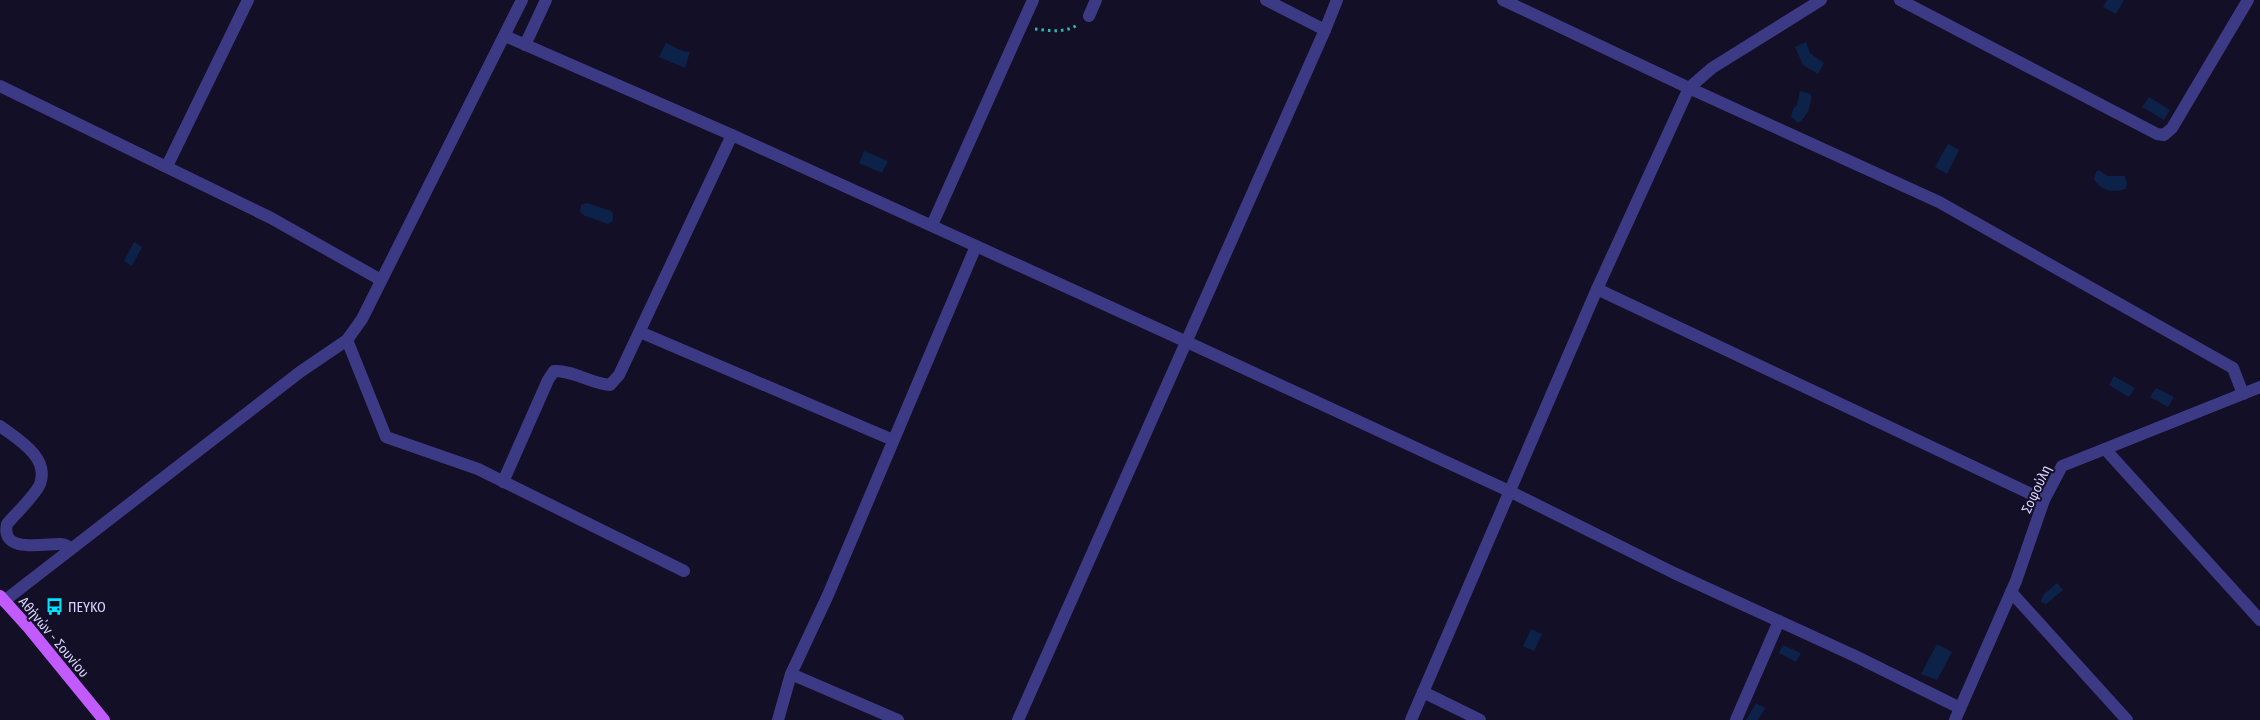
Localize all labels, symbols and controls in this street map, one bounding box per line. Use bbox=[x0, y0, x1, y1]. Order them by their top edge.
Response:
street label: Σοφούλη bbox=[2018, 463, 2055, 516]
street label: Αθήνών - Σουνίου bbox=[15, 593, 92, 681]
bus stop icon: ΠΕΥΚΟ bbox=[44, 597, 64, 617]
place label: ΠΕΥΚΟ bbox=[68, 599, 106, 616]

